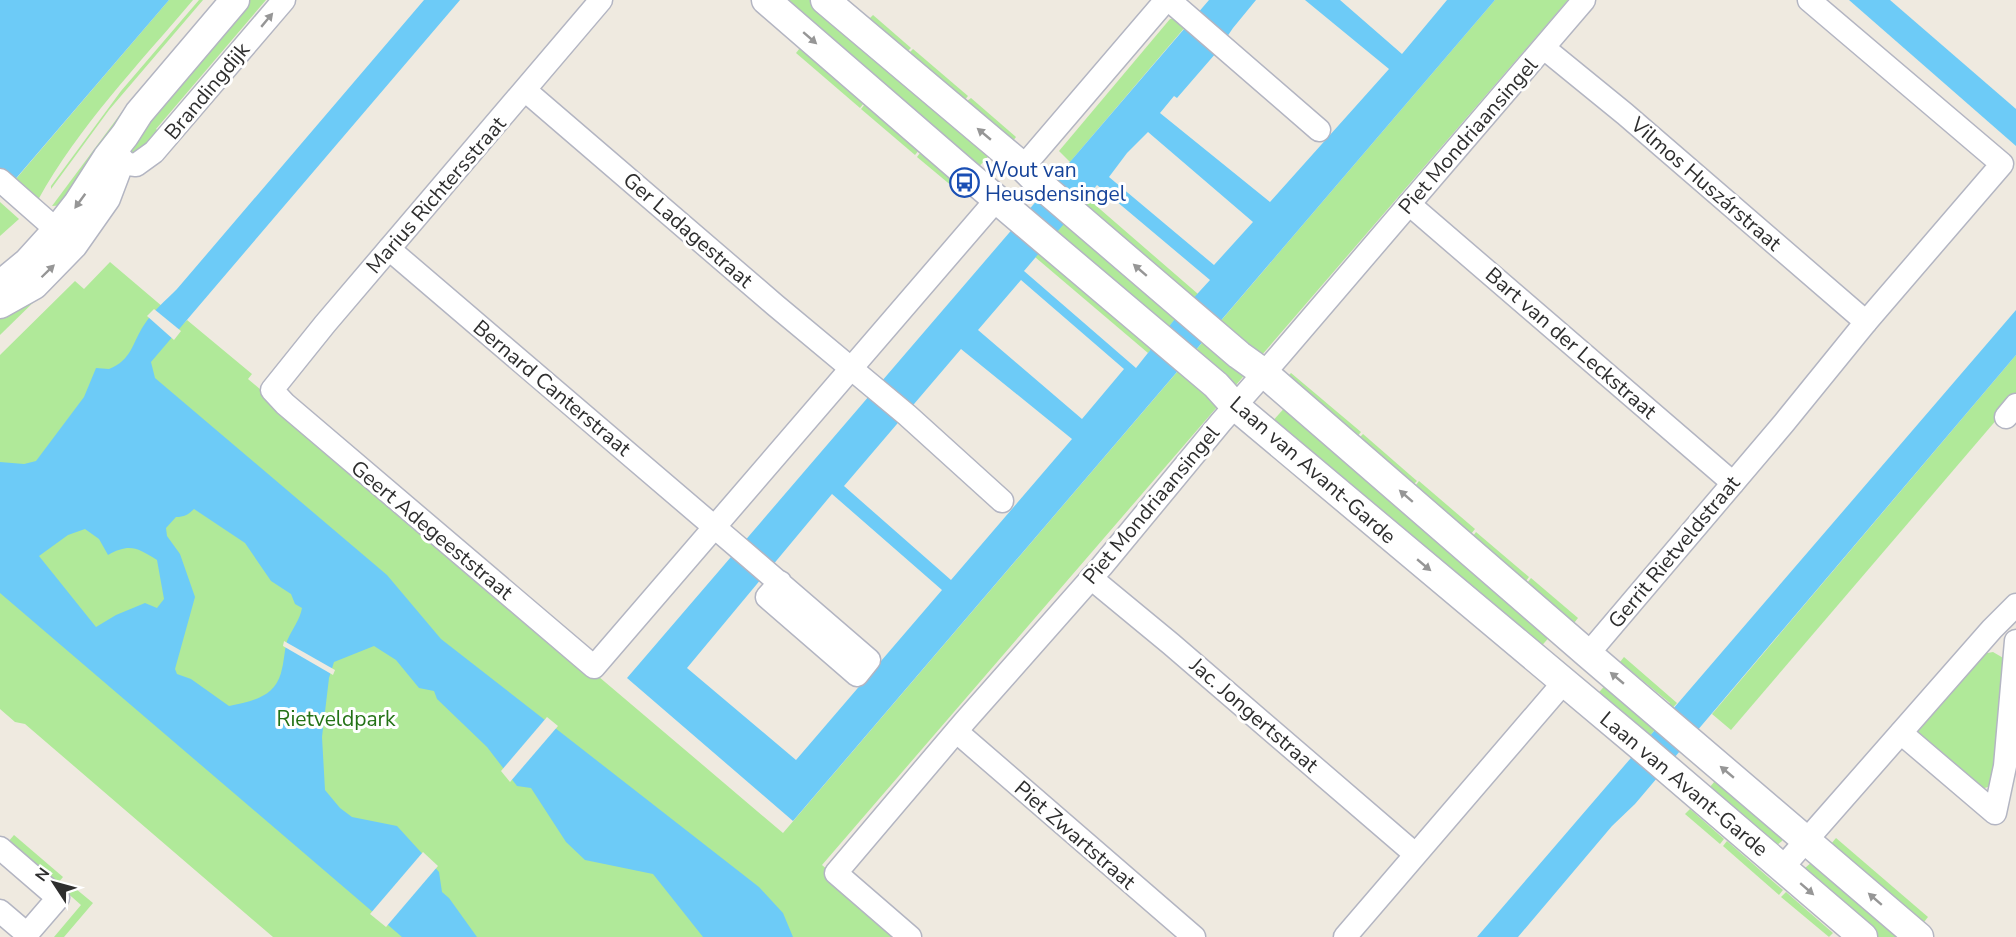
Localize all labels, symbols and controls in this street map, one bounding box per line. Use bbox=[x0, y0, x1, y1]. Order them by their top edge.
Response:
one-way arrow bbox=[260, 13, 273, 28]
one-way arrow bbox=[802, 31, 817, 44]
street label: Brandingdijk bbox=[158, 36, 256, 145]
street label: Piet Mondriaansingel bbox=[1392, 51, 1544, 220]
street label: Marius Richtersstraat bbox=[360, 110, 512, 280]
street label: Vilmos Huszárstraat bbox=[1624, 110, 1788, 258]
one-way arrow bbox=[976, 127, 992, 140]
place label: Wout van Heusdensingel bbox=[985, 156, 1127, 208]
street label: Ger Ladagestraat bbox=[617, 166, 759, 294]
bus stop icon: Wout van Heusdensingel bbox=[948, 166, 980, 198]
one-way arrow bbox=[74, 192, 86, 208]
street label: Bart van der Leckstraat bbox=[1479, 261, 1663, 426]
one-way arrow bbox=[1133, 264, 1148, 277]
one-way arrow bbox=[41, 265, 55, 279]
street label: Bernard Canterstraat bbox=[467, 314, 637, 463]
street label: Laan van Avant-Garde bbox=[1224, 390, 1402, 550]
street label: Piet Mondriaansingel bbox=[1076, 419, 1226, 590]
street label: Geert Adegeeststraat bbox=[345, 454, 519, 607]
street label: Gerrit Rietveldstraat bbox=[1602, 469, 1747, 634]
one-way arrow bbox=[1399, 490, 1414, 503]
one-way arrow bbox=[1416, 558, 1432, 571]
street label: Jac. Jongertstraat bbox=[1183, 651, 1325, 779]
one-way arrow bbox=[1609, 672, 1625, 685]
park label: Rietveldpark bbox=[276, 705, 396, 733]
street label: Laan van Avant-Garde bbox=[1594, 705, 1774, 863]
one-way arrow bbox=[1720, 766, 1735, 779]
street label: Piet Zwartstraat bbox=[1008, 774, 1142, 896]
north arrow bbox=[24, 853, 84, 913]
text: N bbox=[30, 863, 55, 886]
one-way arrow bbox=[1799, 882, 1814, 895]
one-way arrow bbox=[1868, 893, 1883, 906]

